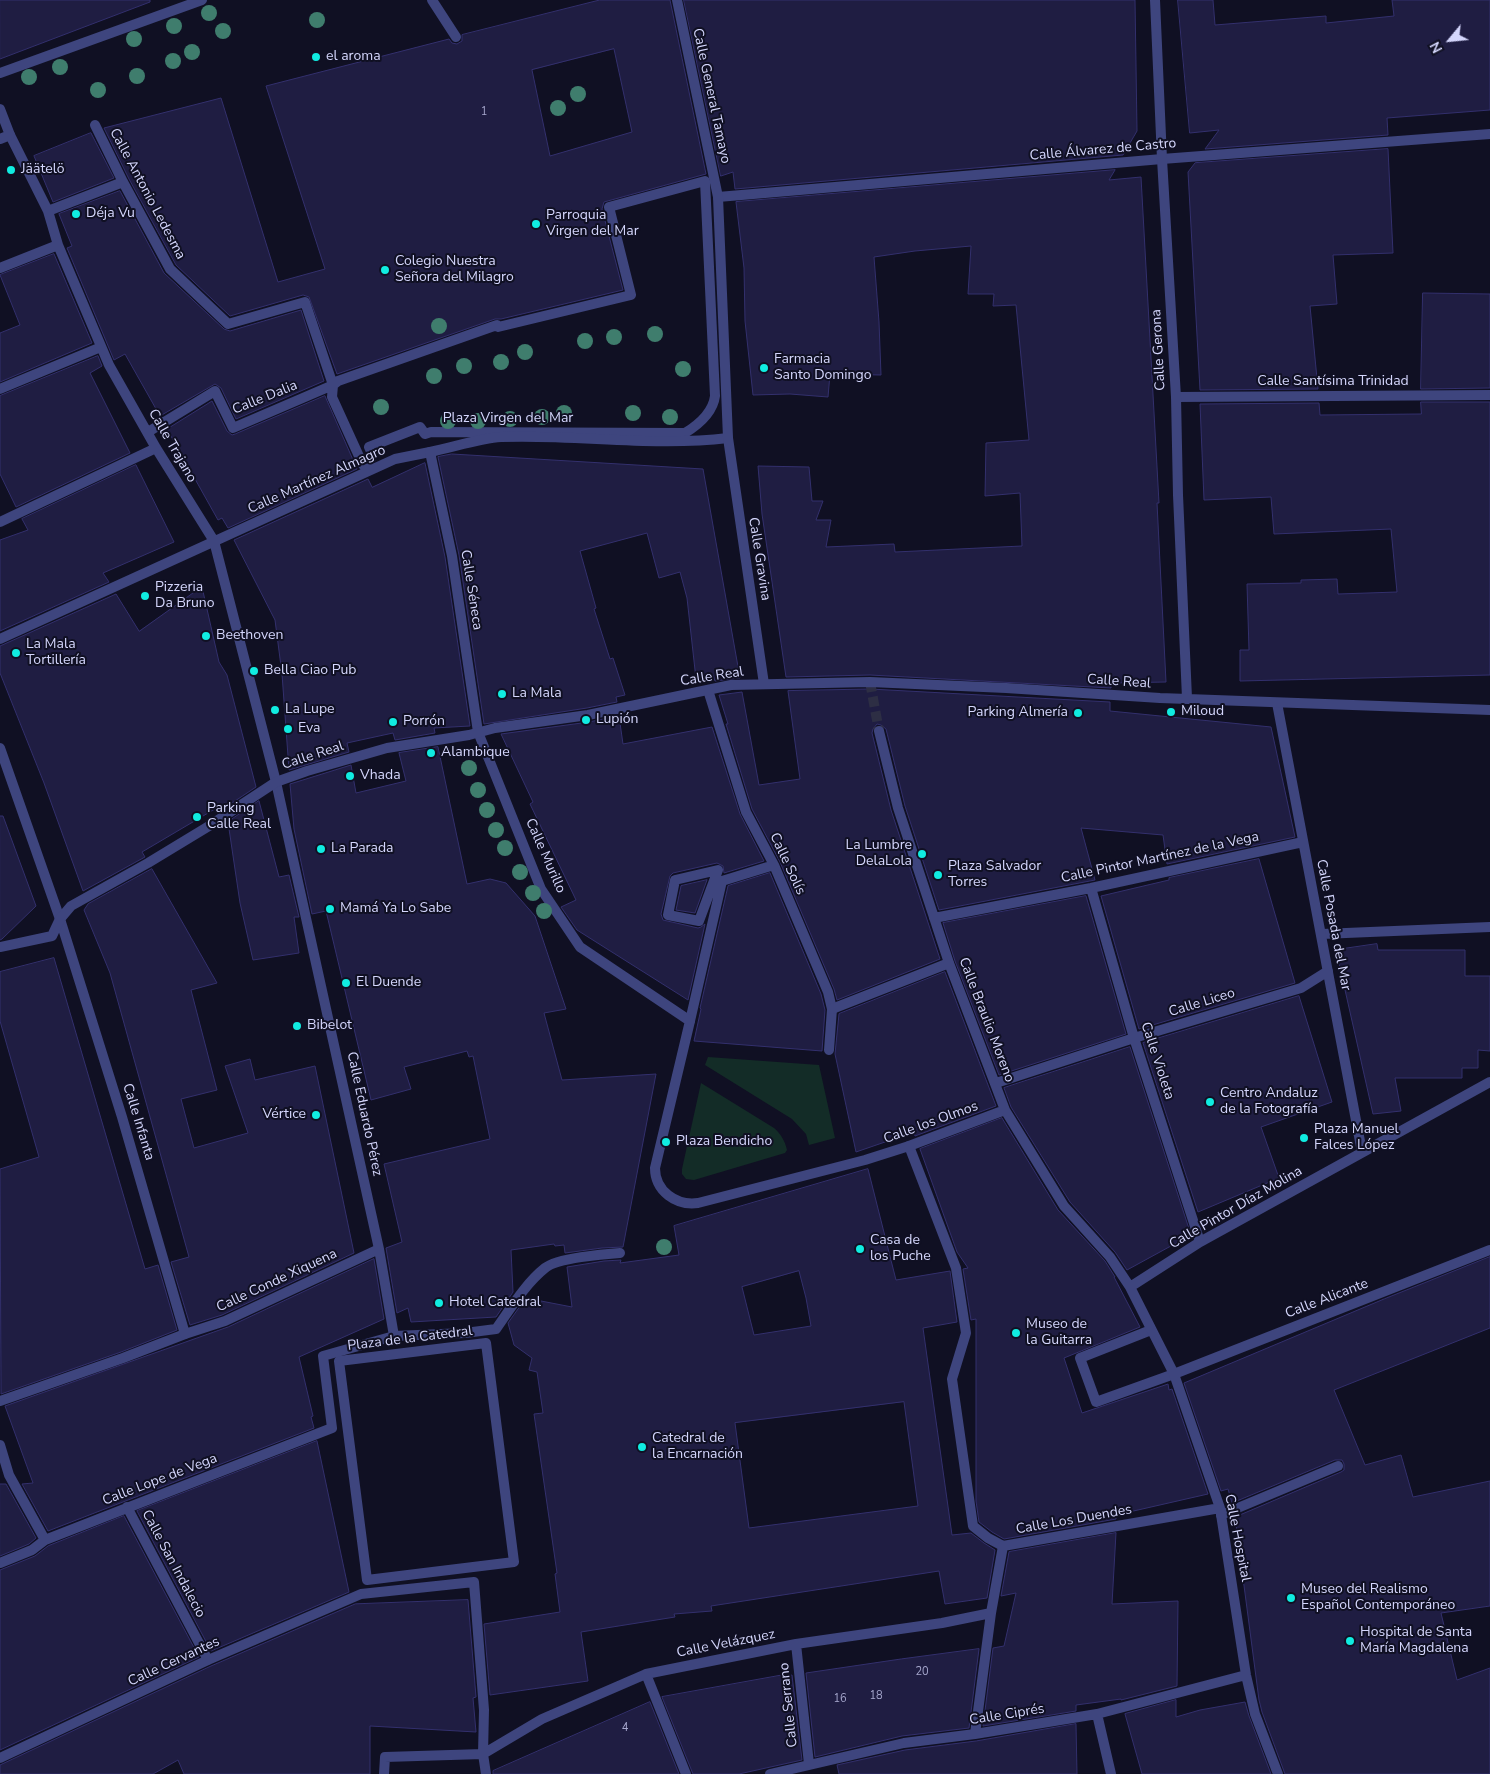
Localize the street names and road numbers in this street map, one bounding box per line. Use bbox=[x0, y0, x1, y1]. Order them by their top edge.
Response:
street label: Calle General Tamayo bbox=[688, 27, 734, 165]
street label: Calle Antonio Ledesma bbox=[105, 126, 189, 262]
street label: Calle Álvarez de Castro bbox=[1029, 135, 1177, 165]
street label: Calle Gerona bbox=[1148, 309, 1170, 391]
street label: Calle Santísima Trinidad bbox=[1257, 374, 1409, 390]
street label: Calle Dalia bbox=[230, 377, 300, 419]
street label: Calle Trajano bbox=[144, 406, 200, 486]
street label: Plaza Virgen del Mar bbox=[443, 411, 573, 427]
street label: Calle Martínez Almagro bbox=[246, 442, 388, 518]
street label: Calle Gravina bbox=[744, 516, 774, 602]
street label: Calle Séneca bbox=[456, 549, 486, 631]
street label: Calle Real bbox=[679, 664, 745, 690]
street label: Calle Real bbox=[1086, 671, 1152, 693]
street label: Calle Real bbox=[280, 738, 346, 774]
street label: Calle Murillo bbox=[521, 816, 569, 896]
street label: Calle Pintor Martínez de la Vega bbox=[1060, 829, 1260, 887]
street label: Calle Solís bbox=[765, 830, 809, 898]
street label: Calle Posada del Mar bbox=[1312, 858, 1354, 992]
street label: Calle Braulio Moreno bbox=[954, 955, 1018, 1085]
street label: Calle Liceo bbox=[1167, 985, 1237, 1021]
street label: Calle Violeta bbox=[1137, 1020, 1177, 1102]
street label: Calle Eduardo Pérez bbox=[343, 1050, 385, 1178]
street label: Calle Infanta bbox=[118, 1081, 158, 1163]
street label: Calle los Olmos bbox=[881, 1098, 981, 1148]
street label: Calle Pintor Díaz Molina bbox=[1166, 1163, 1306, 1253]
street label: Calle Conde Xiquena bbox=[214, 1246, 340, 1316]
street label: Calle Alicante bbox=[1283, 1275, 1371, 1323]
street label: Plaza de la Catedral bbox=[347, 1323, 473, 1355]
street label: Calle Lope de Vega bbox=[100, 1450, 220, 1510]
street label: Calle Hospital bbox=[1220, 1493, 1254, 1583]
street label: Calle Los Duendes bbox=[1015, 1502, 1133, 1538]
street label: Calle San Indalecio bbox=[138, 1507, 208, 1621]
street label: Calle Velázquez bbox=[675, 1626, 777, 1662]
street label: Calle Cervantes bbox=[126, 1633, 222, 1691]
street label: Calle Serrano bbox=[776, 1662, 802, 1748]
street label: Calle Ciprés bbox=[968, 1701, 1046, 1729]

